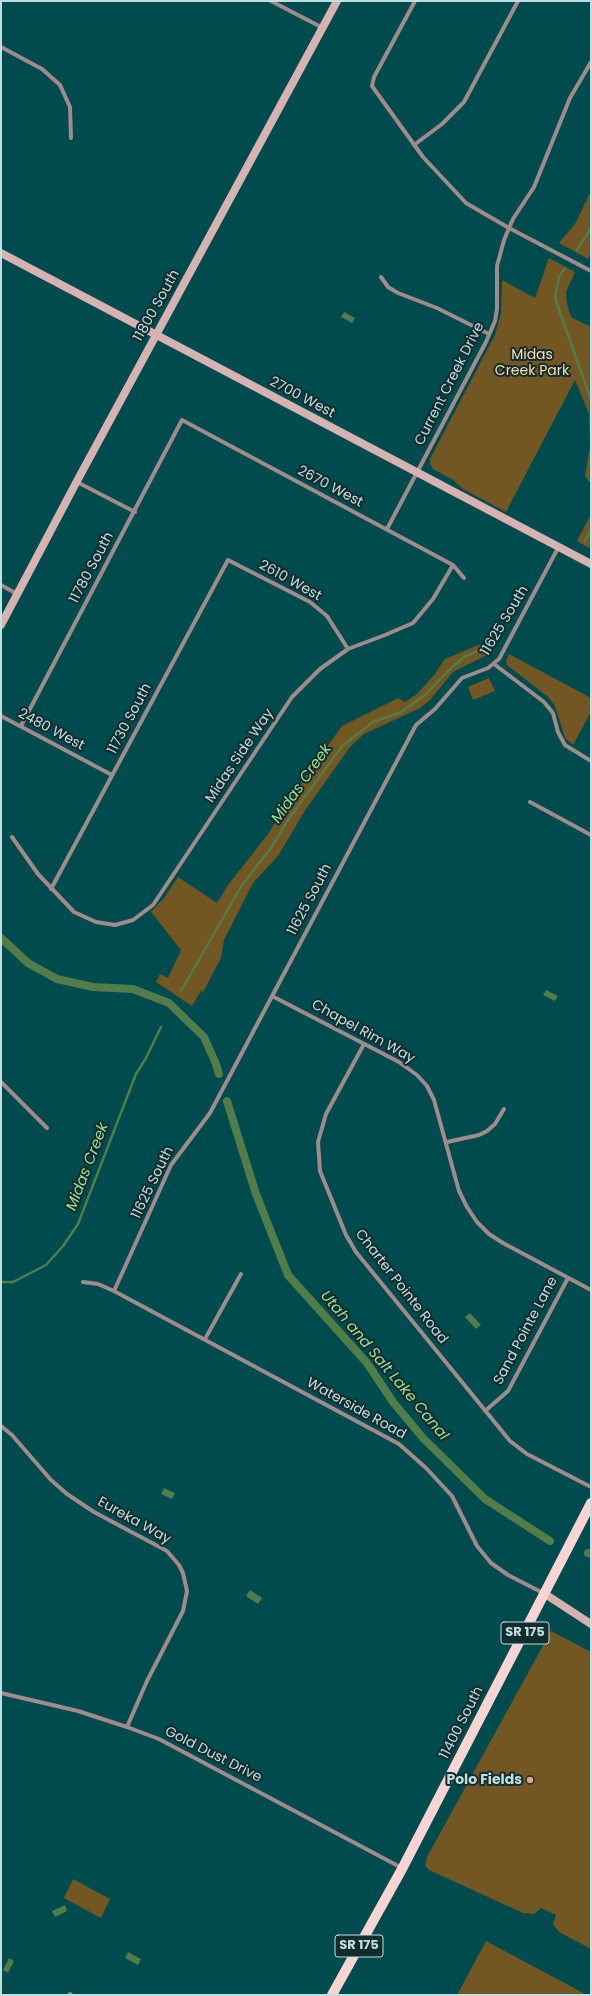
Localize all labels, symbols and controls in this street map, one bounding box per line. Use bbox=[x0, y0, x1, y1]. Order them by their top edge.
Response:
street label: 11800 South bbox=[130, 267, 184, 345]
street label: Current Creek Drive bbox=[412, 320, 488, 448]
park label: Midas Creek Park bbox=[495, 347, 569, 380]
street label: 2700 West bbox=[266, 374, 338, 422]
street label: 2670 West bbox=[294, 463, 366, 511]
street label: 11780 South bbox=[66, 530, 118, 606]
street label: 2610 West bbox=[256, 557, 324, 605]
street label: 11625 South bbox=[478, 583, 532, 659]
street label: 11730 South bbox=[104, 681, 156, 757]
street label: 2480 West bbox=[15, 705, 87, 755]
street label: Midas Side Way bbox=[202, 706, 278, 806]
water label: Midas Creek bbox=[268, 741, 336, 827]
street label: 11625 South bbox=[284, 861, 336, 939]
street label: Chapel Rim Way bbox=[308, 997, 418, 1067]
water label: Midas Creek bbox=[63, 1121, 113, 1213]
street label: 11625 South bbox=[128, 1144, 178, 1222]
street label: Charter Pointe Road bbox=[351, 1226, 451, 1348]
street label: Sand Pointe Lane bbox=[490, 1274, 562, 1388]
water label: Utah and Salt Lake Canal bbox=[316, 1287, 452, 1445]
street label: Waterside Road bbox=[303, 1375, 409, 1443]
street label: Eureka Way bbox=[94, 1494, 174, 1548]
road number: SR 175 bbox=[501, 1622, 549, 1644]
street label: 11400 South bbox=[437, 1684, 487, 1762]
street label: Gold Dust Drive bbox=[162, 1723, 264, 1787]
place label: Polo Fields bbox=[446, 1772, 522, 1788]
marker: Polo Fields bbox=[525, 1775, 535, 1785]
road number: SR 175 bbox=[335, 1935, 383, 1957]

